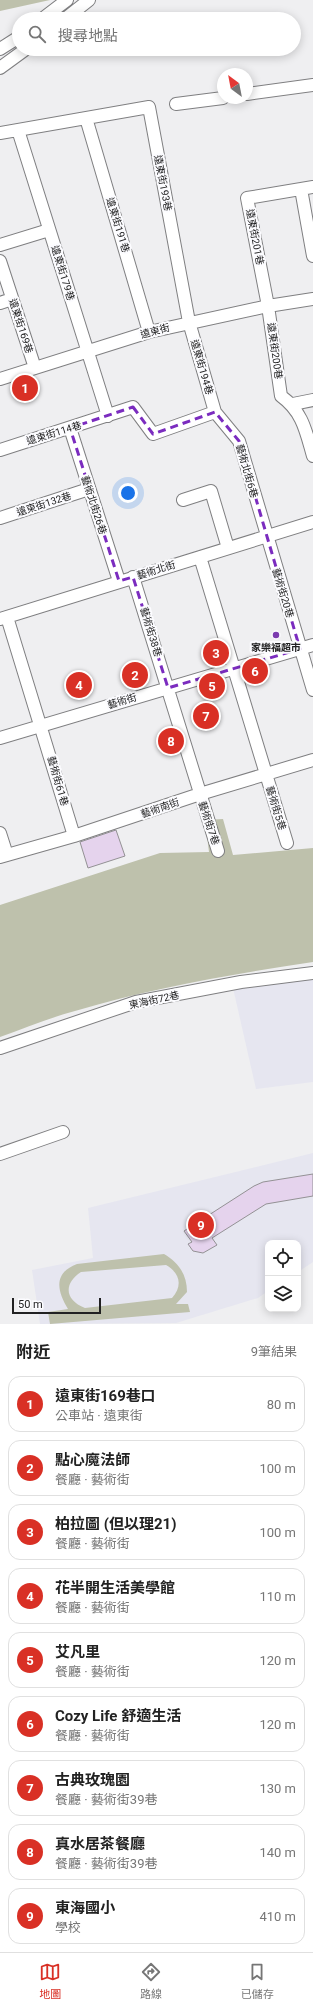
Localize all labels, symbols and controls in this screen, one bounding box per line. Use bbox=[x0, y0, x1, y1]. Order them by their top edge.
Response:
search box bbox=[12, 12, 301, 56]
icon: search bbox=[26, 23, 48, 45]
text: 搜尋地點 bbox=[58, 27, 118, 45]
north arrow bbox=[217, 68, 253, 104]
street label: 遠東街193巷 bbox=[152, 154, 174, 212]
street label: 遠東街191巷 bbox=[104, 196, 132, 254]
street label: 遠東街201巷 bbox=[244, 208, 266, 266]
street label: 遠東街179巷 bbox=[49, 244, 77, 302]
street label: 遠東街169巷 bbox=[7, 297, 35, 355]
street label: 遠東街 bbox=[139, 322, 171, 340]
street label: 遠東街200巷 bbox=[266, 322, 284, 380]
street label: 遠東街194巷 bbox=[189, 338, 215, 396]
pin: 1 bbox=[12, 373, 38, 403]
street label: 遠東街114巷 bbox=[25, 419, 83, 447]
street label: 藝術北街6巷 bbox=[234, 443, 260, 499]
street label: 藝術北街26巷 bbox=[79, 474, 109, 536]
your location bbox=[118, 483, 138, 503]
street label: 遠東街132巷 bbox=[15, 490, 73, 518]
street label: 藝術北街 bbox=[135, 559, 177, 581]
street label: 藝術街20巷 bbox=[270, 567, 296, 619]
street label: 藝術街38巷 bbox=[138, 606, 164, 658]
marker: 家樂福超市 bbox=[271, 630, 281, 640]
pin: 3 bbox=[203, 638, 229, 668]
place label: 家樂福超市 bbox=[251, 642, 301, 653]
pin: 6 bbox=[242, 656, 268, 686]
pin: 2 bbox=[122, 660, 148, 690]
pin: 4 bbox=[66, 670, 92, 700]
pin: 5 bbox=[199, 671, 225, 701]
street label: 藝術街 bbox=[106, 691, 138, 711]
pin: 7 bbox=[193, 701, 219, 731]
pin: 8 bbox=[158, 726, 184, 756]
street label: 藝術街61巷 bbox=[46, 755, 70, 807]
street label: 藝術街5巷 bbox=[264, 785, 288, 831]
street label: 藝術南街 bbox=[139, 796, 181, 820]
street label: 藝術街7巷 bbox=[197, 800, 221, 846]
street label: 東海街72巷 bbox=[128, 989, 180, 1011]
pin: 9 bbox=[188, 1210, 214, 1240]
map controls bbox=[265, 1240, 301, 1312]
button: locate bbox=[265, 1240, 301, 1276]
button: layers bbox=[265, 1276, 301, 1312]
scale bar bbox=[12, 1296, 101, 1315]
text: 50 m bbox=[18, 1298, 43, 1311]
text: 附近 bbox=[16, 1342, 50, 1362]
text: 9筆結果 bbox=[251, 1344, 297, 1359]
text: 遠東街169巷口 bbox=[55, 1387, 156, 1405]
text: 1 bbox=[26, 1397, 34, 1412]
text: 80 m bbox=[267, 1397, 296, 1412]
text: 公車站 · 遠東街 bbox=[55, 1408, 143, 1423]
text: 點心魔法師 bbox=[55, 1451, 130, 1469]
text: 2 bbox=[26, 1461, 34, 1476]
text: 100 m bbox=[259, 1461, 296, 1476]
text: 餐廳 · 藝術街 bbox=[55, 1472, 130, 1487]
text: 柏拉圖 (但以理21) bbox=[55, 1515, 176, 1533]
text: 3 bbox=[26, 1525, 34, 1540]
text: 100 m bbox=[259, 1525, 296, 1540]
text: 餐廳 · 藝術街 bbox=[55, 1536, 130, 1551]
text: 花半開生活美學館 bbox=[55, 1579, 175, 1597]
text: 4 bbox=[26, 1589, 34, 1604]
text: 110 m bbox=[259, 1589, 296, 1604]
text: 餐廳 · 藝術街 bbox=[55, 1600, 130, 1615]
text: 艾凡里 bbox=[55, 1643, 100, 1661]
text: 5 bbox=[26, 1653, 34, 1668]
text: 120 m bbox=[259, 1653, 296, 1668]
text: 餐廳 · 藝術街 bbox=[55, 1664, 130, 1679]
text: Cozy Life 舒適生活 bbox=[55, 1707, 181, 1725]
text: 6 bbox=[26, 1717, 34, 1732]
text: 120 m bbox=[259, 1717, 296, 1732]
text: 餐廳 · 藝術街 bbox=[55, 1728, 130, 1743]
text: 古典玫瑰園 bbox=[55, 1771, 130, 1789]
text: 7 bbox=[26, 1781, 34, 1796]
text: 130 m bbox=[259, 1781, 296, 1796]
text: 餐廳 · 藝術街39巷 bbox=[55, 1792, 157, 1807]
text: 真水居茶餐廳 bbox=[55, 1835, 145, 1853]
text: 8 bbox=[26, 1845, 34, 1860]
text: 140 m bbox=[259, 1845, 296, 1860]
text: 餐廳 · 藝術街39巷 bbox=[55, 1856, 157, 1871]
text: 東海國小 bbox=[55, 1899, 115, 1917]
text: 9 bbox=[26, 1909, 34, 1924]
text: 410 m bbox=[259, 1909, 296, 1924]
text: 學校 bbox=[55, 1920, 81, 1935]
tab: 地圖 bbox=[39, 1961, 61, 2001]
tab: 路線 bbox=[140, 1961, 162, 2001]
tab: 已儲存 bbox=[241, 1961, 274, 2001]

